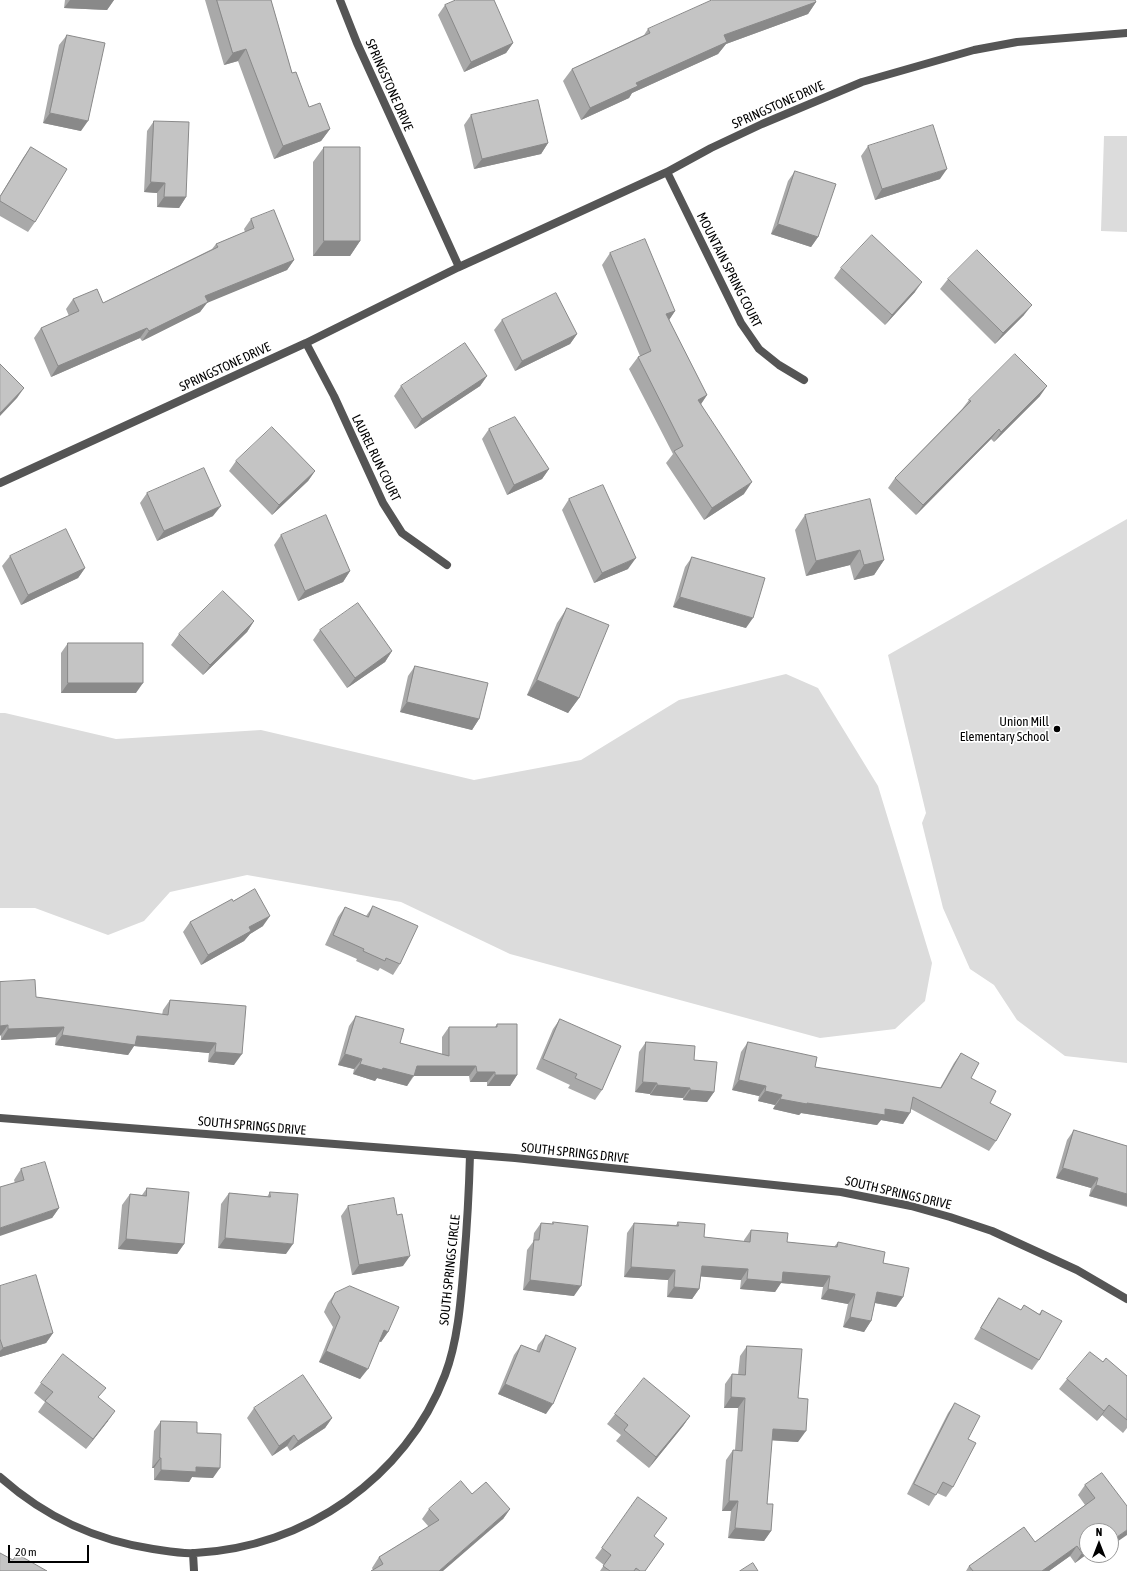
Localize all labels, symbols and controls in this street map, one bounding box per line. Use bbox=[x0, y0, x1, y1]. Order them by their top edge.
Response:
street label: SPRINGSTONE DRIVE bbox=[362, 37, 416, 133]
street label: SPRINGSTONE DRIVE bbox=[730, 78, 826, 132]
street label: MOUNTAIN SPRING COURT bbox=[693, 210, 765, 330]
street label: SPRINGSTONE DRIVE bbox=[177, 339, 273, 395]
street label: LAUREL RUN COURT bbox=[348, 412, 404, 504]
place label: Union Mill Elementary School bbox=[960, 714, 1049, 745]
marker: Union Mill Elementary School bbox=[1052, 724, 1062, 734]
street label: SOUTH SPRINGS DRIVE bbox=[197, 1114, 307, 1138]
street label: SOUTH SPRINGS DRIVE bbox=[520, 1140, 630, 1166]
street label: SOUTH SPRINGS DRIVE bbox=[844, 1173, 952, 1213]
street label: SOUTH SPRINGS CIRCLE bbox=[436, 1214, 464, 1326]
north arrow bbox=[1079, 1523, 1119, 1563]
text: N bbox=[1096, 1526, 1102, 1538]
scale bar bbox=[10, 1537, 91, 1563]
text: 20 m bbox=[15, 1545, 37, 1559]

